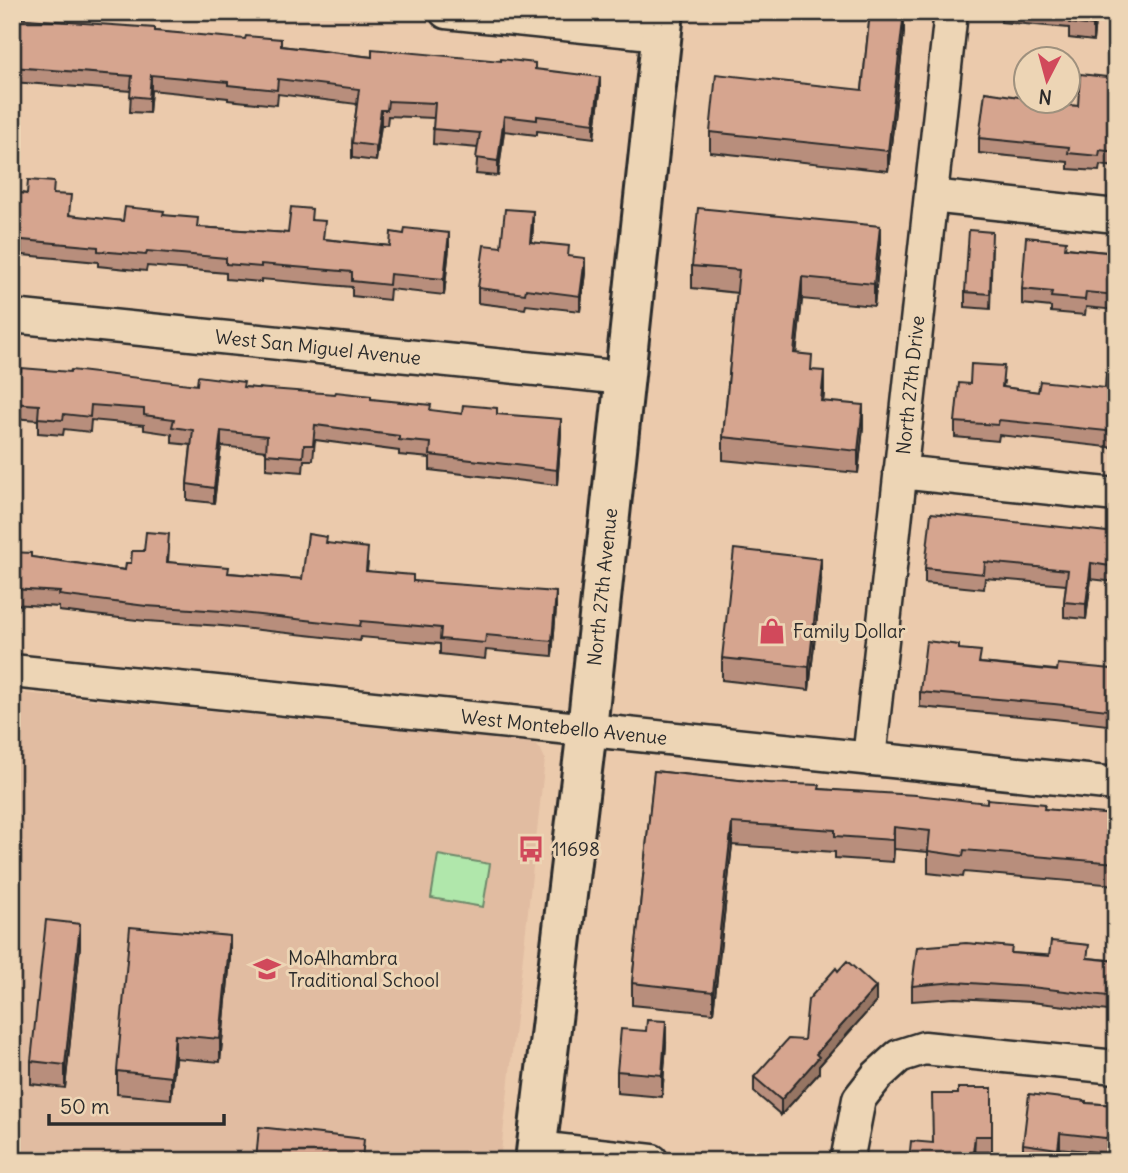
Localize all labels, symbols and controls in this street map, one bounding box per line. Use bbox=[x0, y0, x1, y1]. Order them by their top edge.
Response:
north arrow bbox=[1012, 46, 1082, 116]
text: N bbox=[1037, 84, 1053, 110]
street label: North 27th Drive bbox=[891, 314, 929, 456]
street label: West San Miguel Avenue bbox=[214, 324, 422, 370]
street label: North 27th Avenue bbox=[582, 507, 622, 667]
shop icon: Family Dollar bbox=[757, 616, 787, 646]
place label: Family Dollar bbox=[793, 619, 906, 643]
street label: West Montebello Avenue bbox=[459, 704, 669, 750]
bus stop icon: 11698 bbox=[516, 834, 546, 864]
place label: 11698 bbox=[552, 837, 600, 861]
place label: MoAlhambra Traditional School bbox=[288, 946, 439, 992]
school or university icon: MoAlhambra Traditional School bbox=[252, 954, 282, 984]
scale bar bbox=[49, 1082, 224, 1126]
text: 50 m bbox=[60, 1093, 109, 1120]

